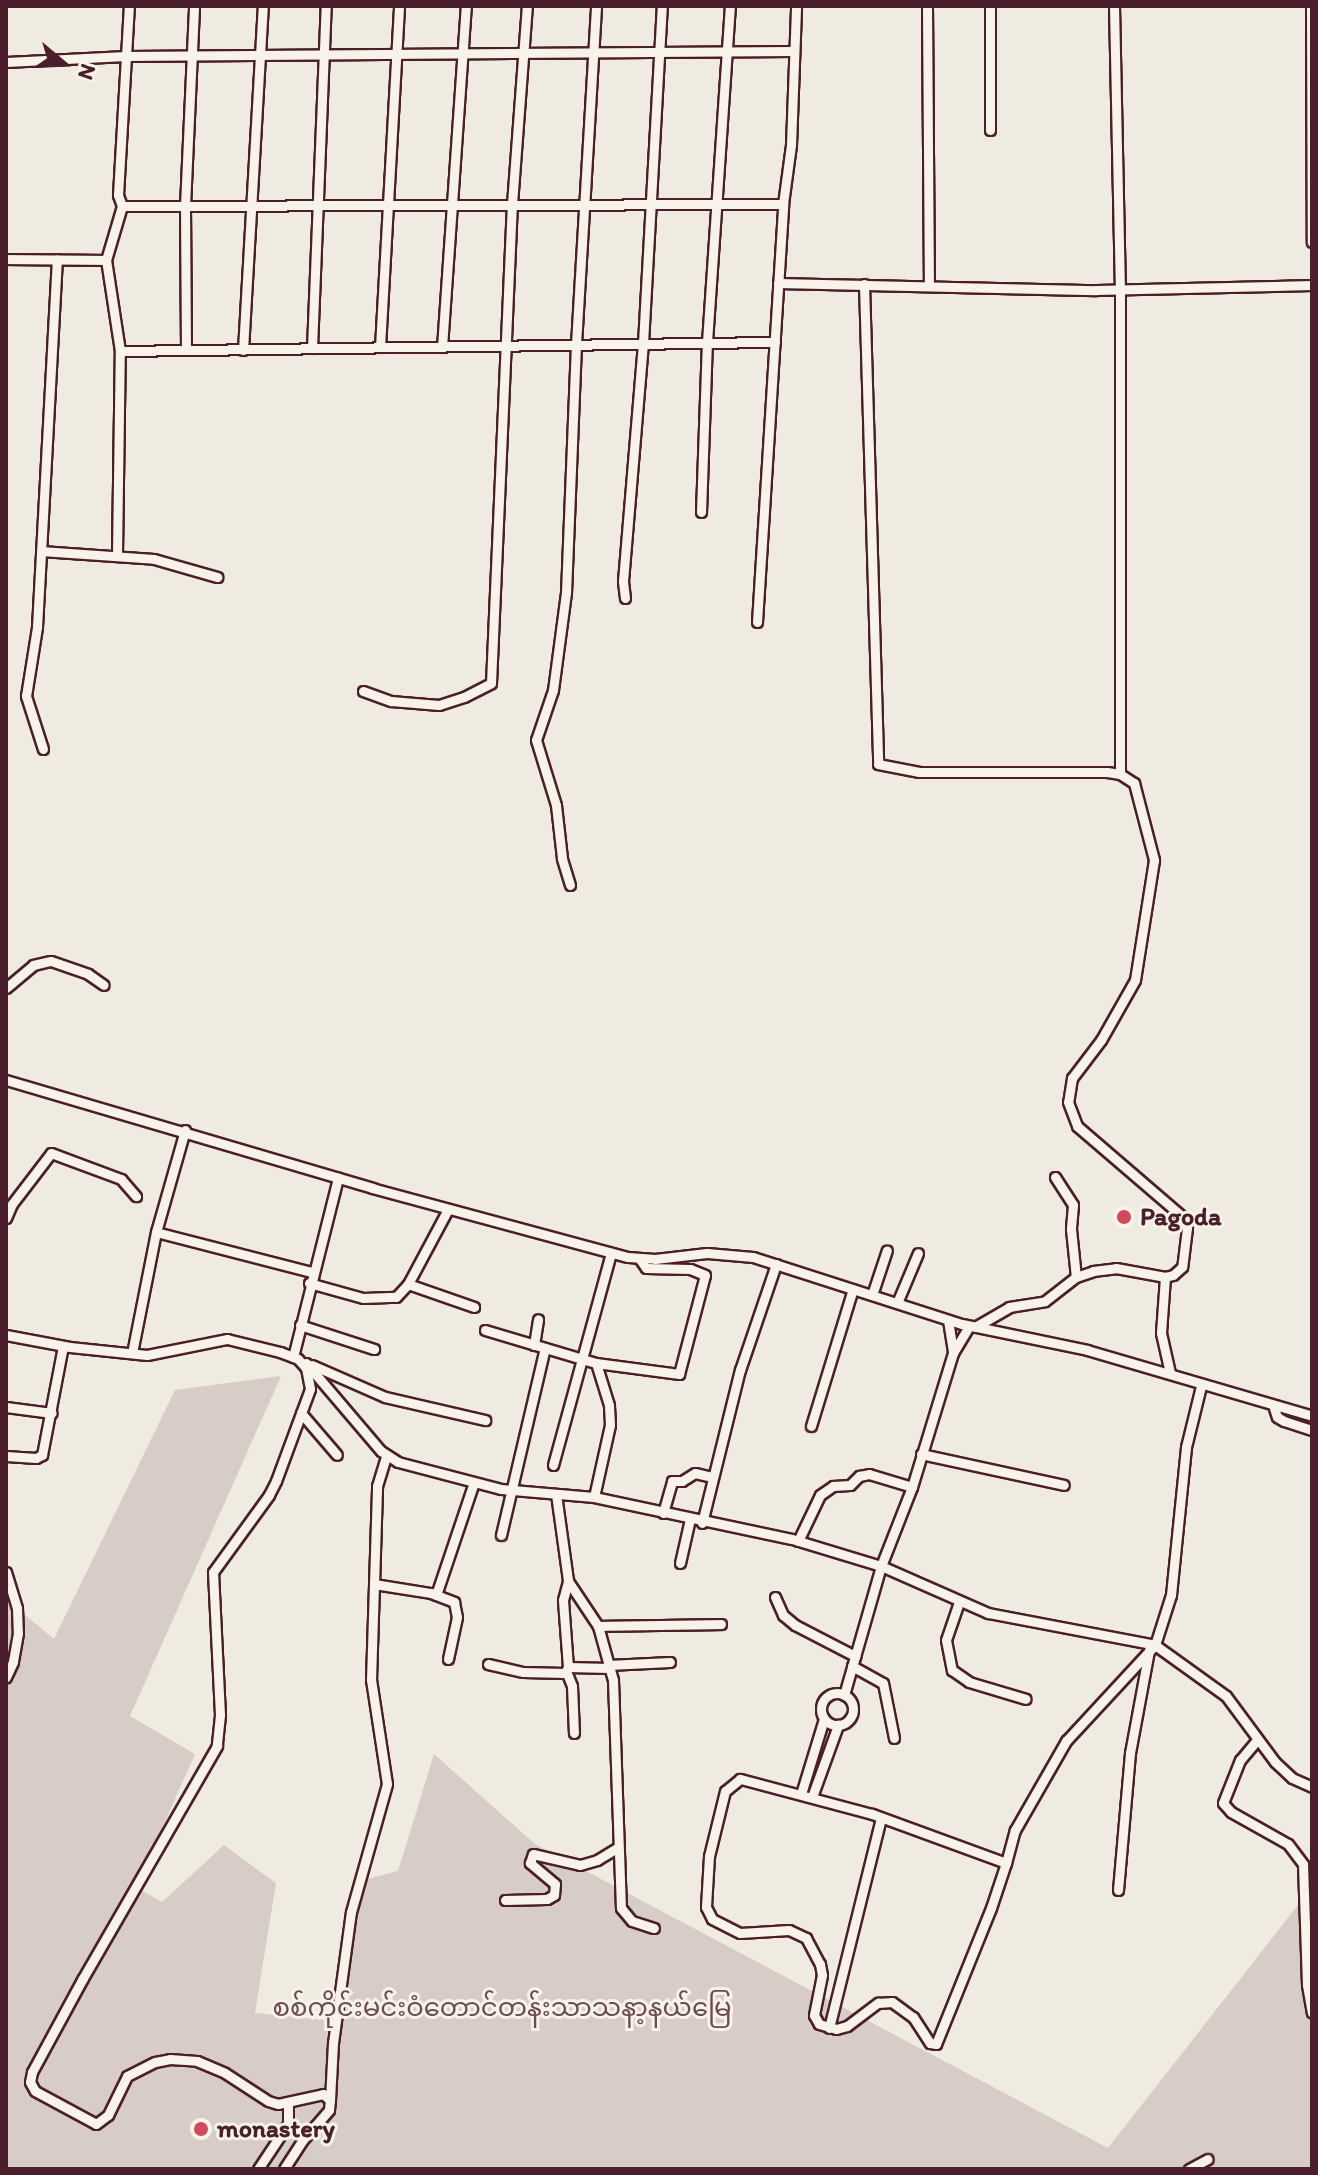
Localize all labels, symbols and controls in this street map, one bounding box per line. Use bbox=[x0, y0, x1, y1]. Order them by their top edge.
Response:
north arrow bbox=[24, 24, 104, 104]
text: N bbox=[72, 61, 102, 83]
place label: Pagoda bbox=[1140, 1201, 1222, 1233]
marker: Pagoda bbox=[1115, 1208, 1133, 1226]
park label: စစ်ကိုင်းမင်းဝံတောင်တန်းသာသနာ့နယ်မြေ bbox=[272, 1992, 732, 2024]
place label: monastery bbox=[217, 2113, 335, 2145]
marker: monastery bbox=[192, 2120, 210, 2138]

